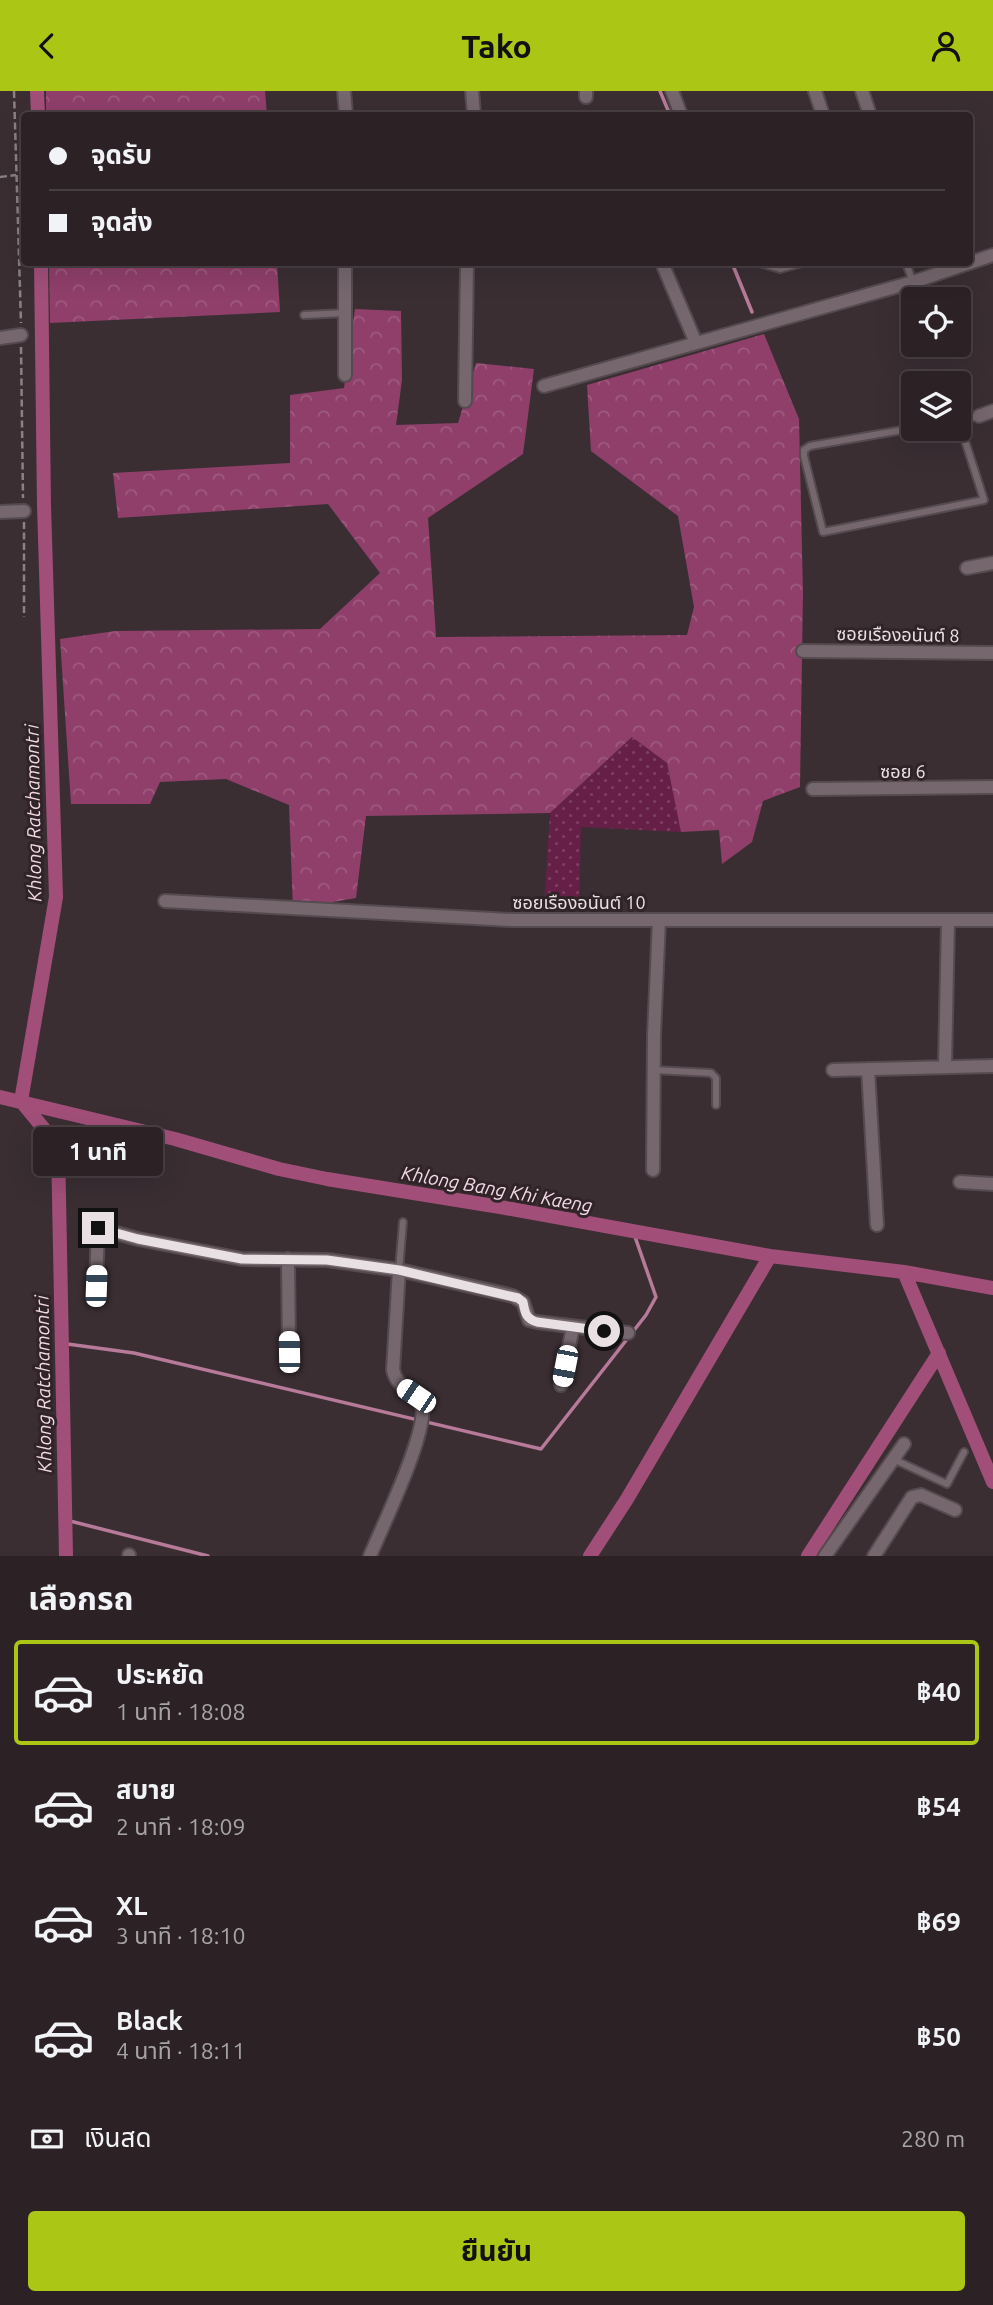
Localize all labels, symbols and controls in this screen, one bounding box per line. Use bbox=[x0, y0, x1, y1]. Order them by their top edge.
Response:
icon: back bbox=[28, 27, 66, 65]
icon: person bbox=[927, 27, 965, 65]
text: Tako bbox=[461, 28, 532, 64]
text: จุดรับ bbox=[91, 140, 152, 169]
text: จุดส่ง bbox=[91, 207, 153, 236]
map controls bbox=[901, 287, 971, 441]
button: locate bbox=[901, 287, 971, 357]
button: layers bbox=[901, 371, 971, 441]
street label: ซอยเรืองอนันต์ 8 bbox=[836, 623, 960, 645]
water label: Khlong Ratchamontri bbox=[20, 723, 46, 902]
street label: ซอย 6 bbox=[880, 761, 926, 781]
street label: ซอยเรืองอนันต์ 10 bbox=[512, 892, 646, 912]
callout: 1 นาที bbox=[33, 1127, 163, 1175]
text: 1 นาที bbox=[69, 1139, 127, 1164]
water label: Khlong Bang Khi Kaeng bbox=[400, 1161, 594, 1217]
route end bbox=[82, 1212, 114, 1244]
car bbox=[85, 1265, 108, 1307]
water label: Khlong Ratchamontri bbox=[30, 1294, 56, 1473]
route start bbox=[588, 1315, 620, 1347]
car bbox=[279, 1331, 300, 1373]
car bbox=[551, 1343, 580, 1389]
car bbox=[393, 1376, 440, 1416]
text: เลือกรถ bbox=[28, 1580, 133, 1616]
text: ประหยัด bbox=[116, 1660, 204, 1689]
icon: car bbox=[32, 1661, 95, 1724]
text: ฿40 bbox=[917, 1677, 961, 1706]
text: 1 นาที · 18:08 bbox=[116, 1699, 245, 1724]
text: สบาย bbox=[116, 1775, 176, 1804]
icon: car bbox=[32, 1776, 95, 1839]
text: ฿54 bbox=[917, 1792, 961, 1821]
text: 2 นาที · 18:09 bbox=[116, 1814, 245, 1839]
icon: car bbox=[32, 1891, 95, 1954]
text: XL bbox=[116, 1891, 147, 1920]
text: ฿69 bbox=[917, 1907, 961, 1936]
text: 3 นาที · 18:10 bbox=[116, 1923, 245, 1948]
icon: car bbox=[32, 2006, 95, 2069]
text: Black bbox=[116, 2006, 183, 2035]
text: ฿50 bbox=[917, 2022, 961, 2051]
text: 4 นาที · 18:11 bbox=[116, 2038, 245, 2063]
icon: cash bbox=[28, 2120, 66, 2158]
text: เงินสด bbox=[84, 2123, 151, 2152]
text: 280 m bbox=[901, 2126, 965, 2151]
button: ยืนยัน bbox=[28, 2211, 965, 2291]

